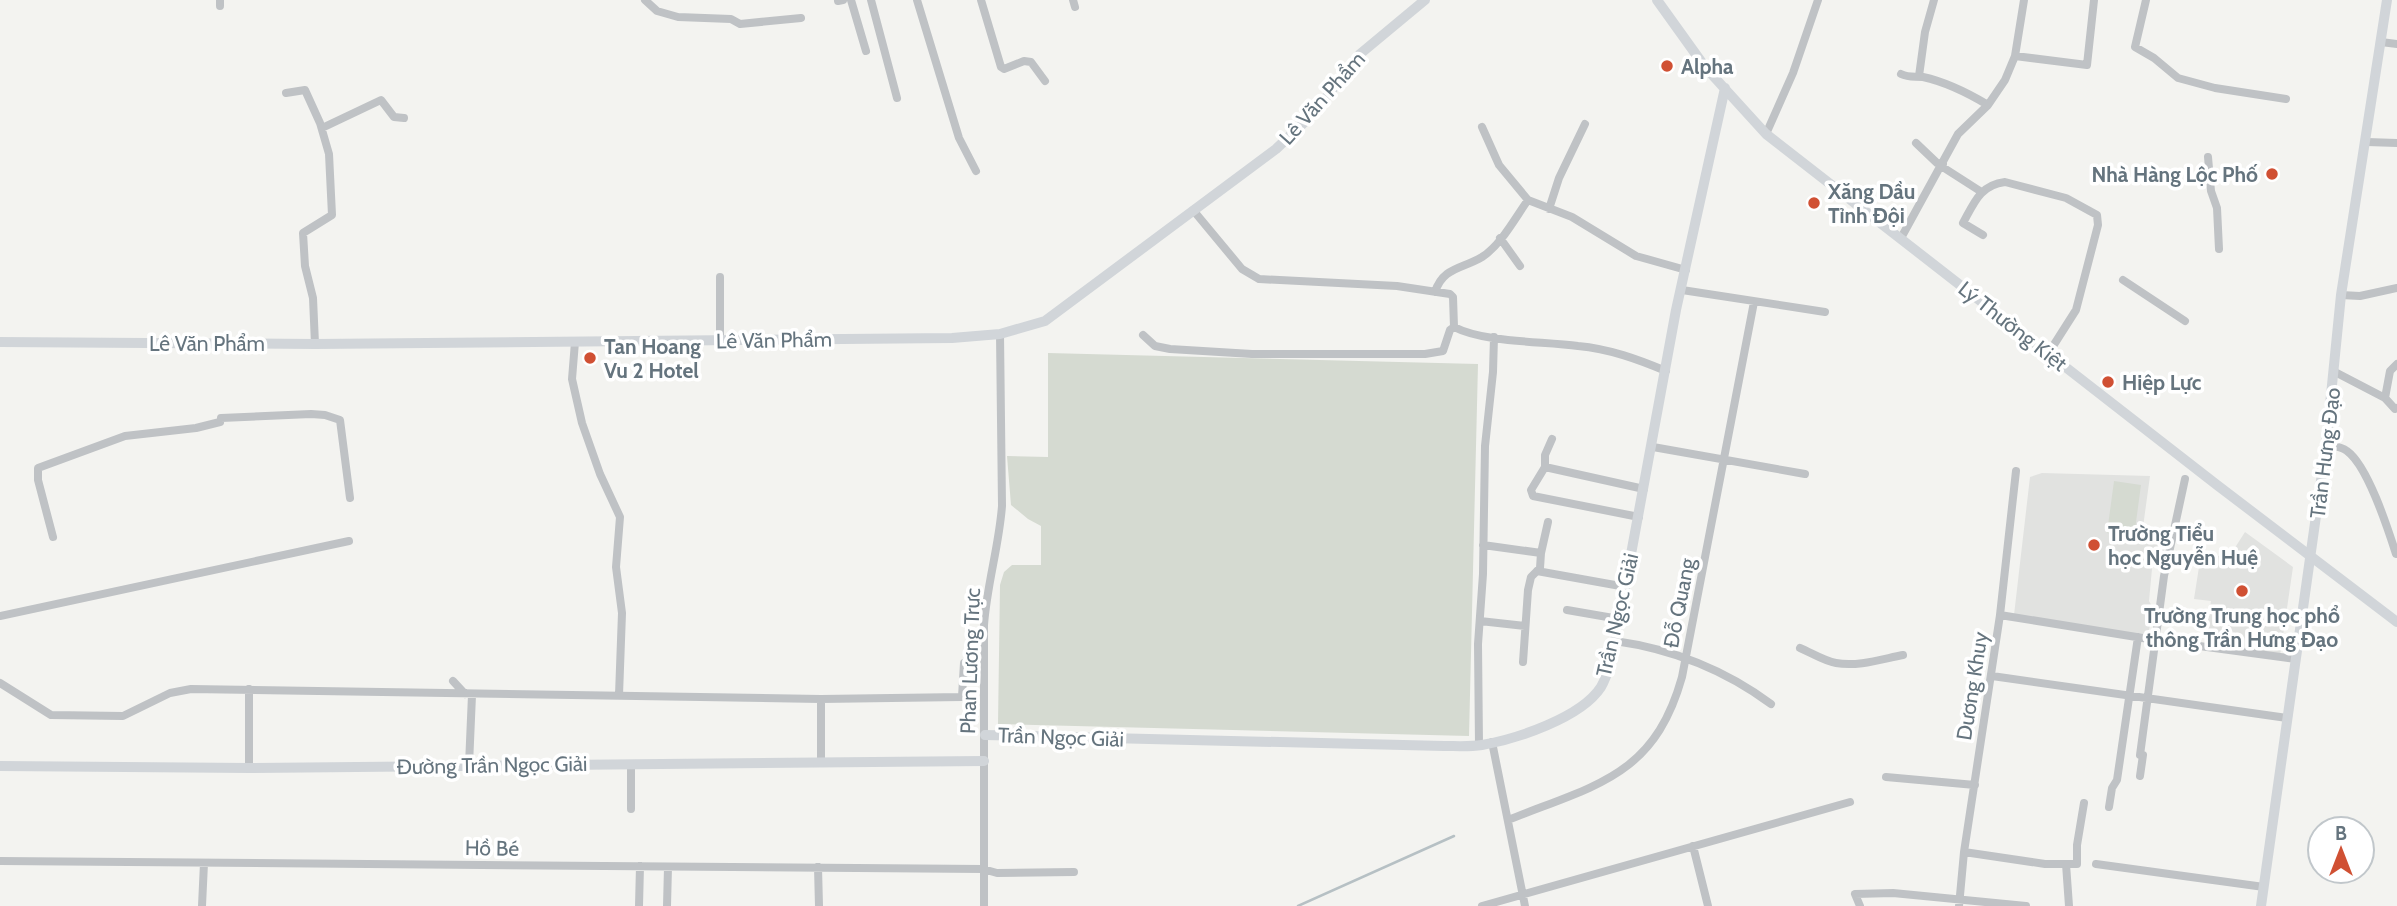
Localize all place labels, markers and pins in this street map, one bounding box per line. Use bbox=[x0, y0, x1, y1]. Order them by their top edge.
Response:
place label: Alpha bbox=[1681, 54, 1734, 79]
marker: Alpha bbox=[1659, 58, 1675, 74]
place label: Nhà Hàng Lộc Phố bbox=[2092, 162, 2258, 187]
marker: Nhà Hàng Lộc Phố bbox=[2264, 166, 2280, 182]
place label: Xăng Dầu Tỉnh Đội bbox=[1827, 179, 1915, 228]
marker: Xăng Dầu Tỉnh Đội bbox=[1806, 195, 1822, 211]
place label: Tan Hoang Vu 2 Hotel bbox=[604, 334, 701, 383]
marker: Tan Hoang Vu 2 Hotel bbox=[582, 350, 598, 366]
place label: Hiệp Lực bbox=[2122, 370, 2202, 395]
marker: Hiệp Lực bbox=[2100, 374, 2116, 390]
place label: Trường Tiểu học Nguyễn Huệ bbox=[2108, 521, 2258, 570]
marker: Trường Tiểu học Nguyễn Huệ bbox=[2086, 537, 2102, 553]
marker: Trường Trung học phổ thông Trần Hưng Đạo bbox=[2234, 583, 2250, 599]
place label: Trường Trung học phổ thông Trần Hưng Đạo bbox=[2144, 603, 2340, 652]

